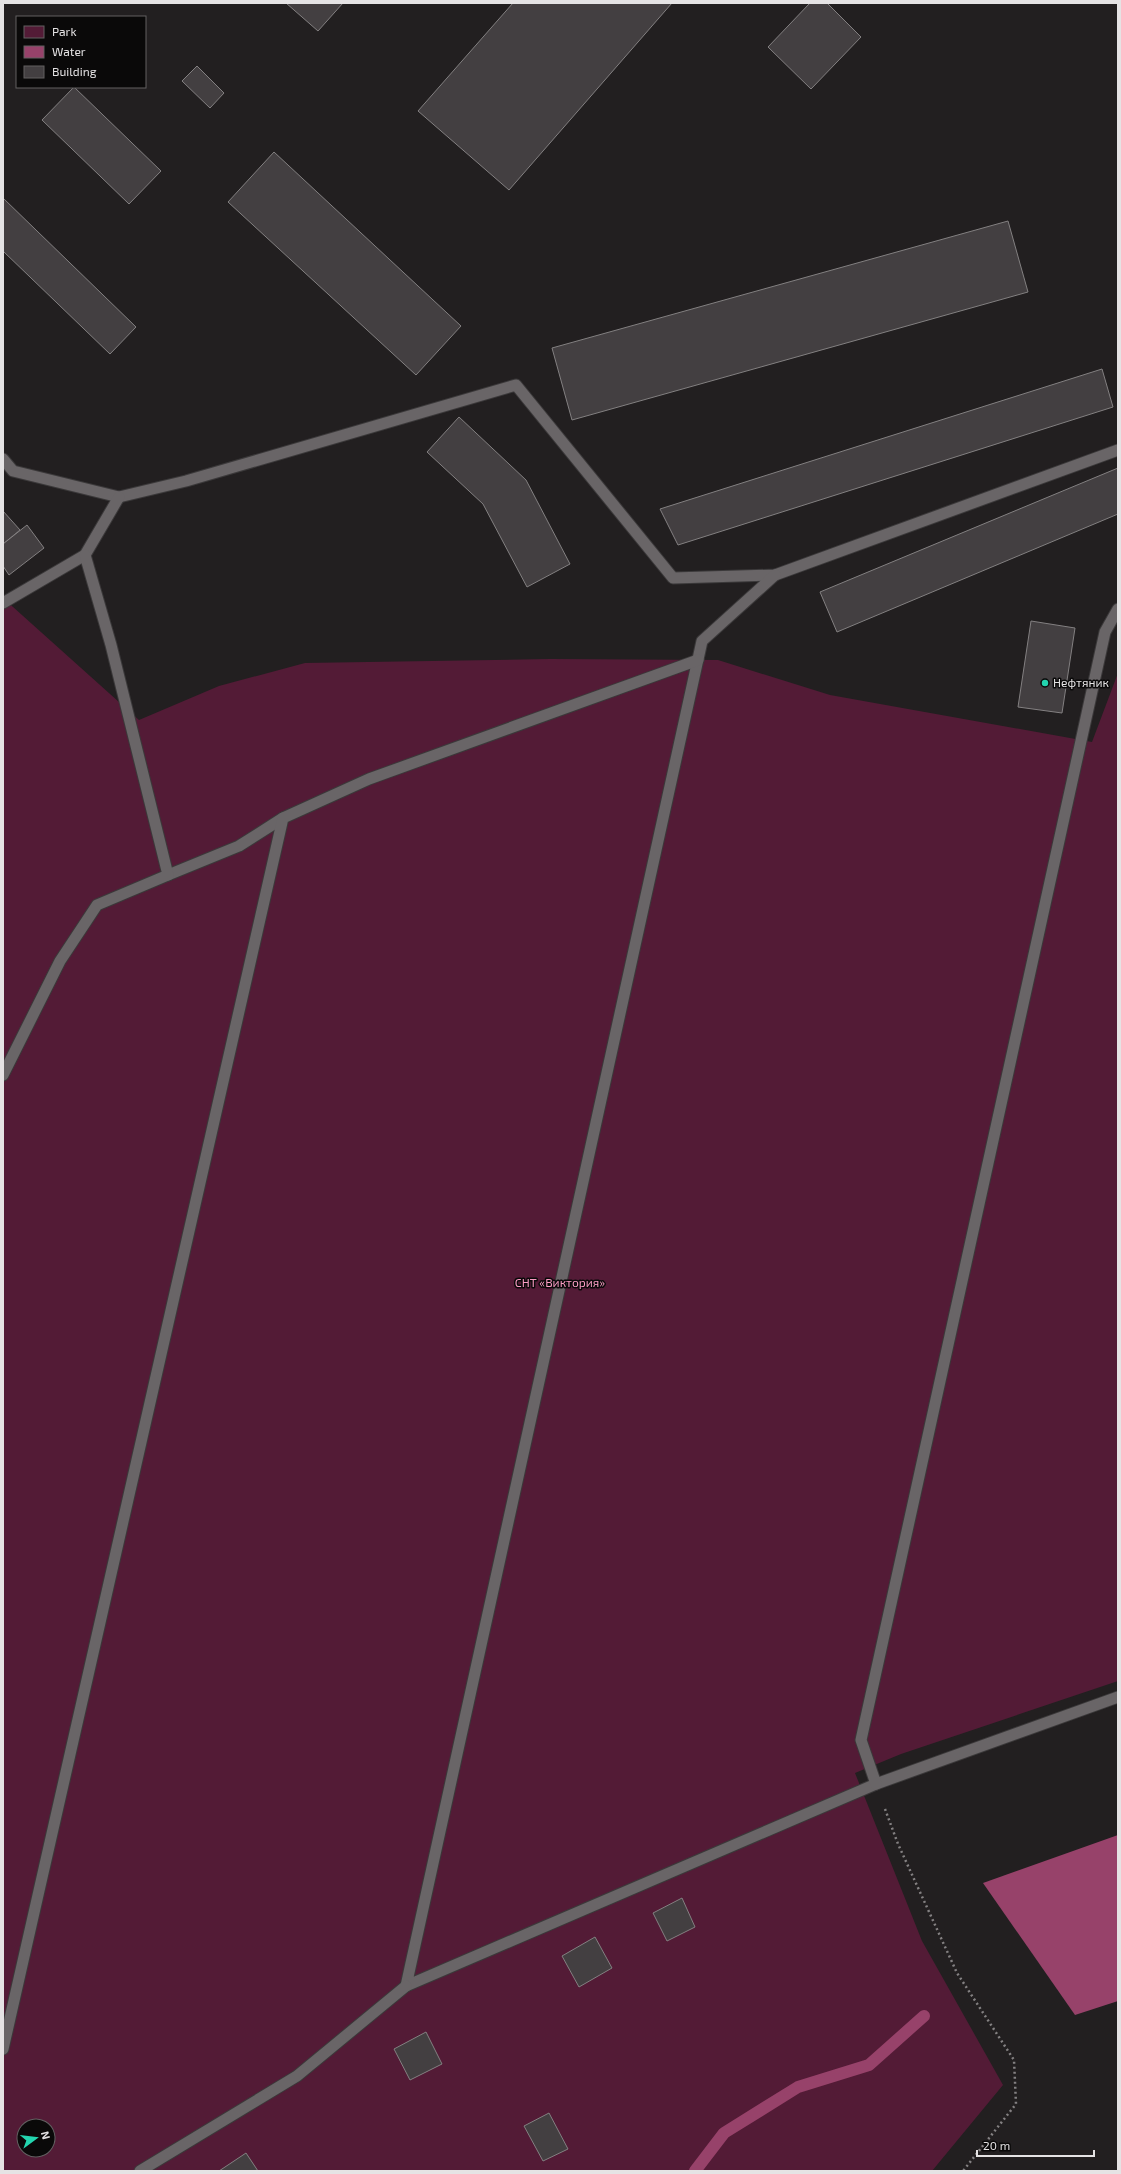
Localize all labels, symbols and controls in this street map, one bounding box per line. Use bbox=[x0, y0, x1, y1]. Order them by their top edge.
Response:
legend bbox=[16, 16, 146, 88]
text: Park bbox=[52, 24, 77, 38]
text: Water bbox=[52, 44, 86, 58]
text: Building bbox=[52, 64, 97, 78]
place label: Нефтяник bbox=[1053, 675, 1110, 689]
marker: Нефтяник bbox=[1040, 678, 1050, 688]
park label: СНТ «Виктория» bbox=[515, 1275, 605, 1289]
north arrow bbox=[16, 2118, 56, 2158]
text: N bbox=[39, 2130, 53, 2141]
scale bar bbox=[977, 2132, 1094, 2158]
text: 20 m bbox=[983, 2138, 1010, 2152]

